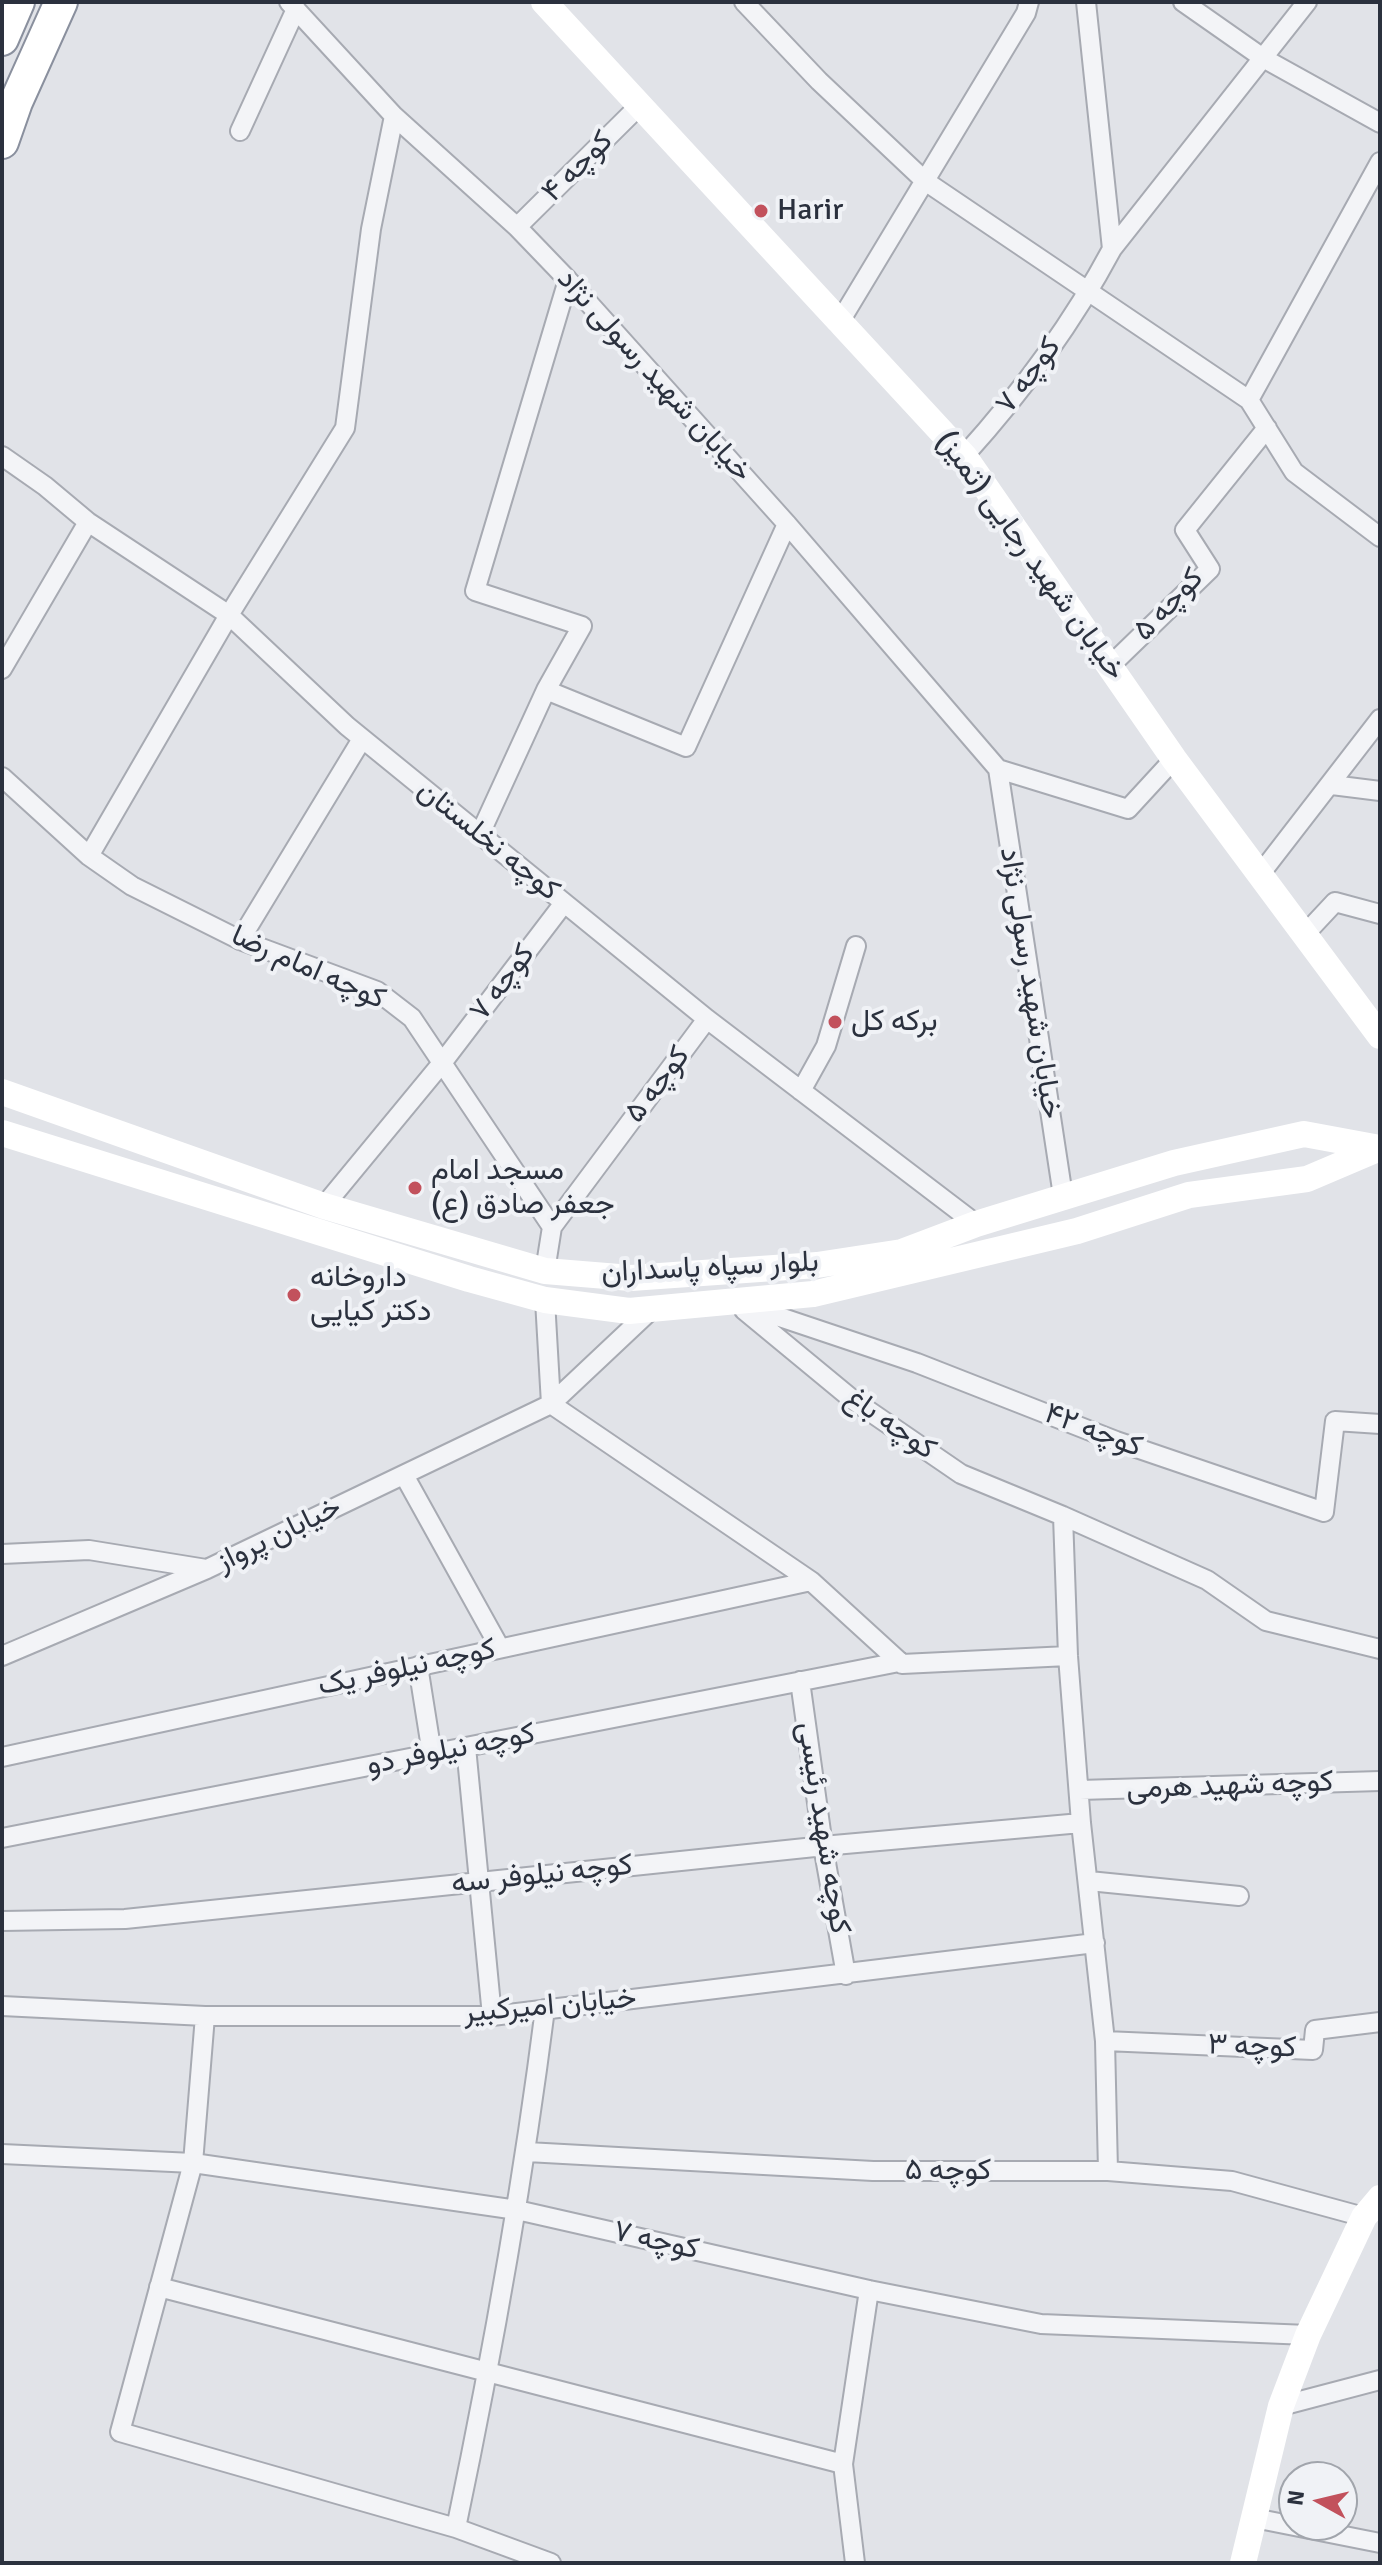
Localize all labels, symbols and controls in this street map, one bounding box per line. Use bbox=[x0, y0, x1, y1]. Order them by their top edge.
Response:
street label: کوچه ۴ bbox=[535, 124, 621, 210]
place label: Harir bbox=[777, 193, 843, 229]
marker: Harir bbox=[752, 202, 770, 220]
street label: خیابان شهید رسولی نژاد bbox=[549, 262, 759, 490]
street label: کوچه ۷ bbox=[989, 331, 1069, 421]
street label: خیابان شهید رجایی (تمیز) bbox=[927, 424, 1133, 688]
street label: کوچه ۵ bbox=[1126, 561, 1212, 649]
street label: کوچه نخلستان bbox=[410, 773, 566, 909]
street label: خیابان شهید رسولی نژاد bbox=[991, 845, 1069, 1121]
street label: کوچه امام رضا bbox=[225, 918, 391, 1018]
street label: کوچه ۷ bbox=[463, 938, 543, 1028]
place label: برکه کل bbox=[851, 1004, 938, 1040]
marker: برکه کل bbox=[826, 1013, 844, 1031]
street label: کوچه ۵ bbox=[618, 1040, 698, 1130]
place label: مسجد امام جعفر صادق (ع) bbox=[431, 1153, 615, 1224]
marker: مسجد امام جعفر صادق (ع) bbox=[406, 1179, 424, 1197]
street label: بلوار سپاه پاسداران bbox=[600, 1244, 820, 1292]
place label: داروخانه دکتر کیایی bbox=[310, 1260, 431, 1330]
marker: داروخانه دکتر کیایی bbox=[285, 1286, 303, 1304]
street label: کوچه باغ bbox=[838, 1380, 942, 1468]
street label: کوچه ۴۲ bbox=[1039, 1396, 1147, 1466]
street label: خیابان پرواز bbox=[211, 1489, 347, 1581]
street label: کوچه نیلوفر یک bbox=[315, 1632, 499, 1704]
street label: کوچه نیلوفر دو bbox=[364, 1716, 538, 1784]
street label: کوچه شهید رئیسی bbox=[788, 1719, 858, 1937]
street label: کوچه شهید هرمی bbox=[1126, 1764, 1334, 1808]
street label: کوچه نیلوفر سه bbox=[449, 1848, 635, 1902]
street label: خیابان امیرکبیر bbox=[462, 1981, 638, 2031]
street label: کوچه ۳ bbox=[1207, 2027, 1297, 2067]
street label: کوچه ۵ bbox=[905, 2153, 991, 2189]
street label: کوچه ۷ bbox=[610, 2214, 702, 2268]
north arrow bbox=[1278, 2461, 1358, 2541]
text: N bbox=[1281, 2488, 1310, 2507]

